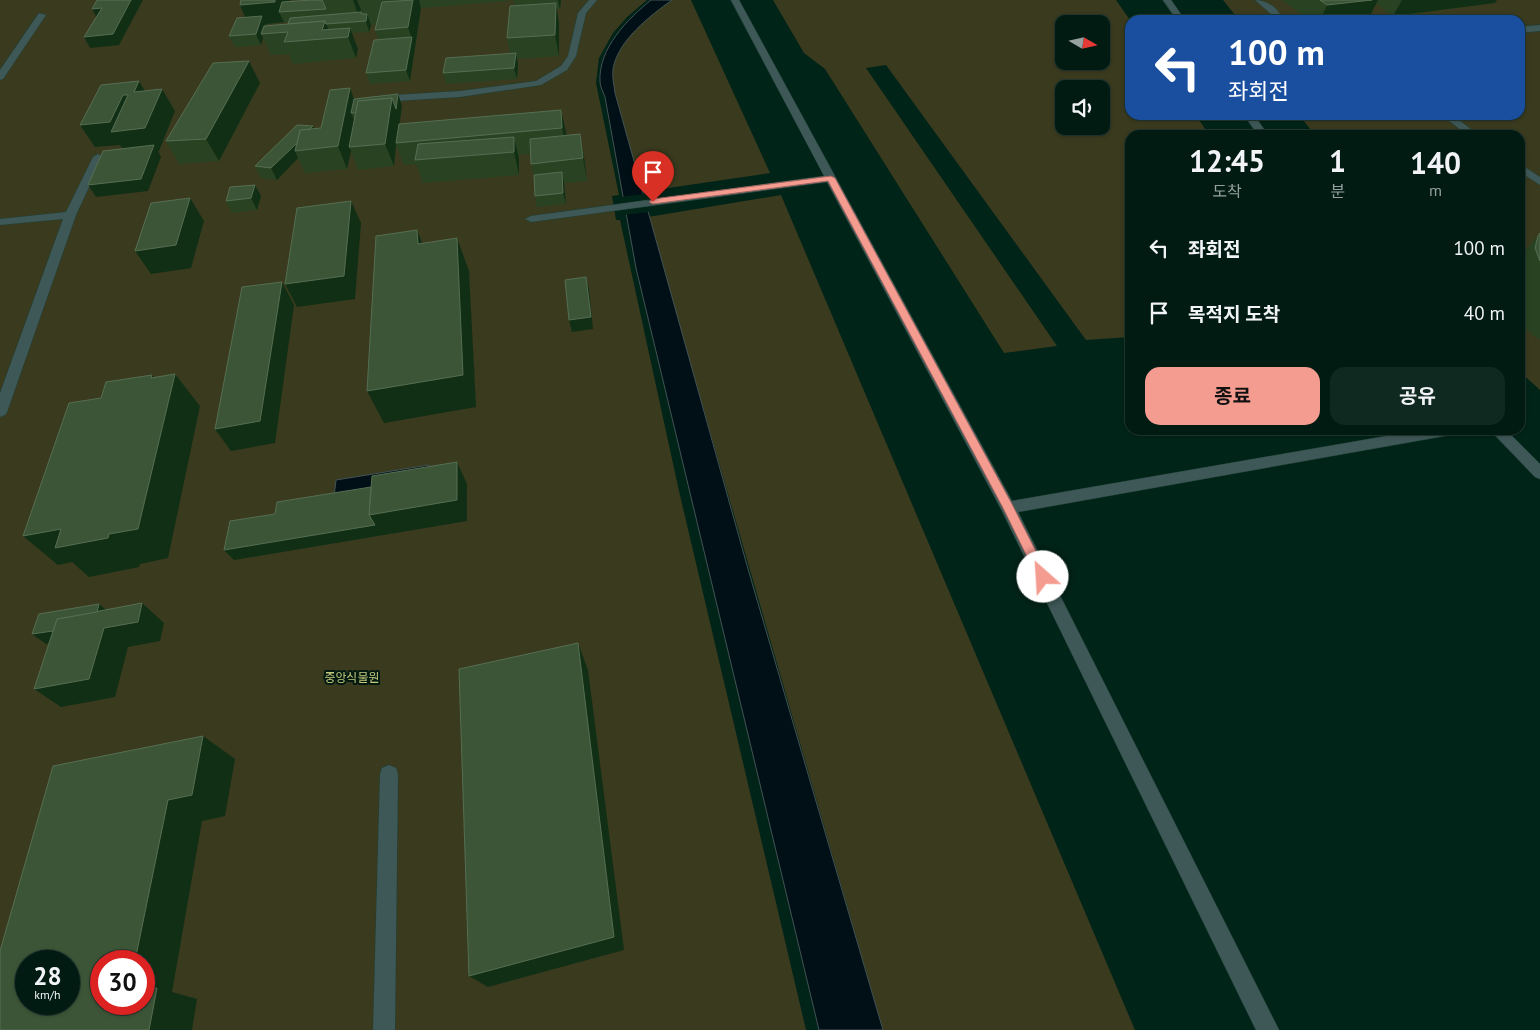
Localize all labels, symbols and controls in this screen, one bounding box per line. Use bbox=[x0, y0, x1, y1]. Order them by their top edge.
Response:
north arrow bbox=[1055, 15, 1110, 70]
map controls bbox=[1055, 15, 1110, 135]
text: 100 m bbox=[1228, 29, 1325, 75]
icon: left bbox=[1145, 35, 1210, 100]
text: 좌회전 bbox=[1228, 77, 1289, 105]
button: sound bbox=[1055, 80, 1110, 135]
text: 12:45 bbox=[1189, 141, 1265, 180]
text: 1 bbox=[1329, 141, 1346, 180]
text: 140 bbox=[1410, 143, 1461, 182]
pin bbox=[632, 151, 674, 202]
icon: arrive bbox=[639, 158, 667, 186]
text: m bbox=[1429, 180, 1442, 200]
text: 도착 bbox=[1212, 181, 1242, 201]
text: 분 bbox=[1330, 181, 1345, 201]
icon: left bbox=[1145, 234, 1173, 262]
text: 100 m bbox=[1453, 236, 1505, 260]
text: 좌회전 bbox=[1188, 237, 1240, 261]
icon: arrive bbox=[1145, 299, 1173, 327]
text: 40 m bbox=[1464, 301, 1505, 325]
text: 목적지 도착 bbox=[1188, 302, 1280, 326]
button: 종료 bbox=[1145, 367, 1320, 425]
button: 공유 bbox=[1330, 367, 1505, 425]
position arrow bbox=[1016, 550, 1068, 602]
park label: 중앙식물원 bbox=[324, 670, 380, 685]
speed limit sign: 30 bbox=[90, 950, 155, 1015]
text: 28 bbox=[33, 960, 62, 992]
text: km/h bbox=[34, 987, 61, 1002]

